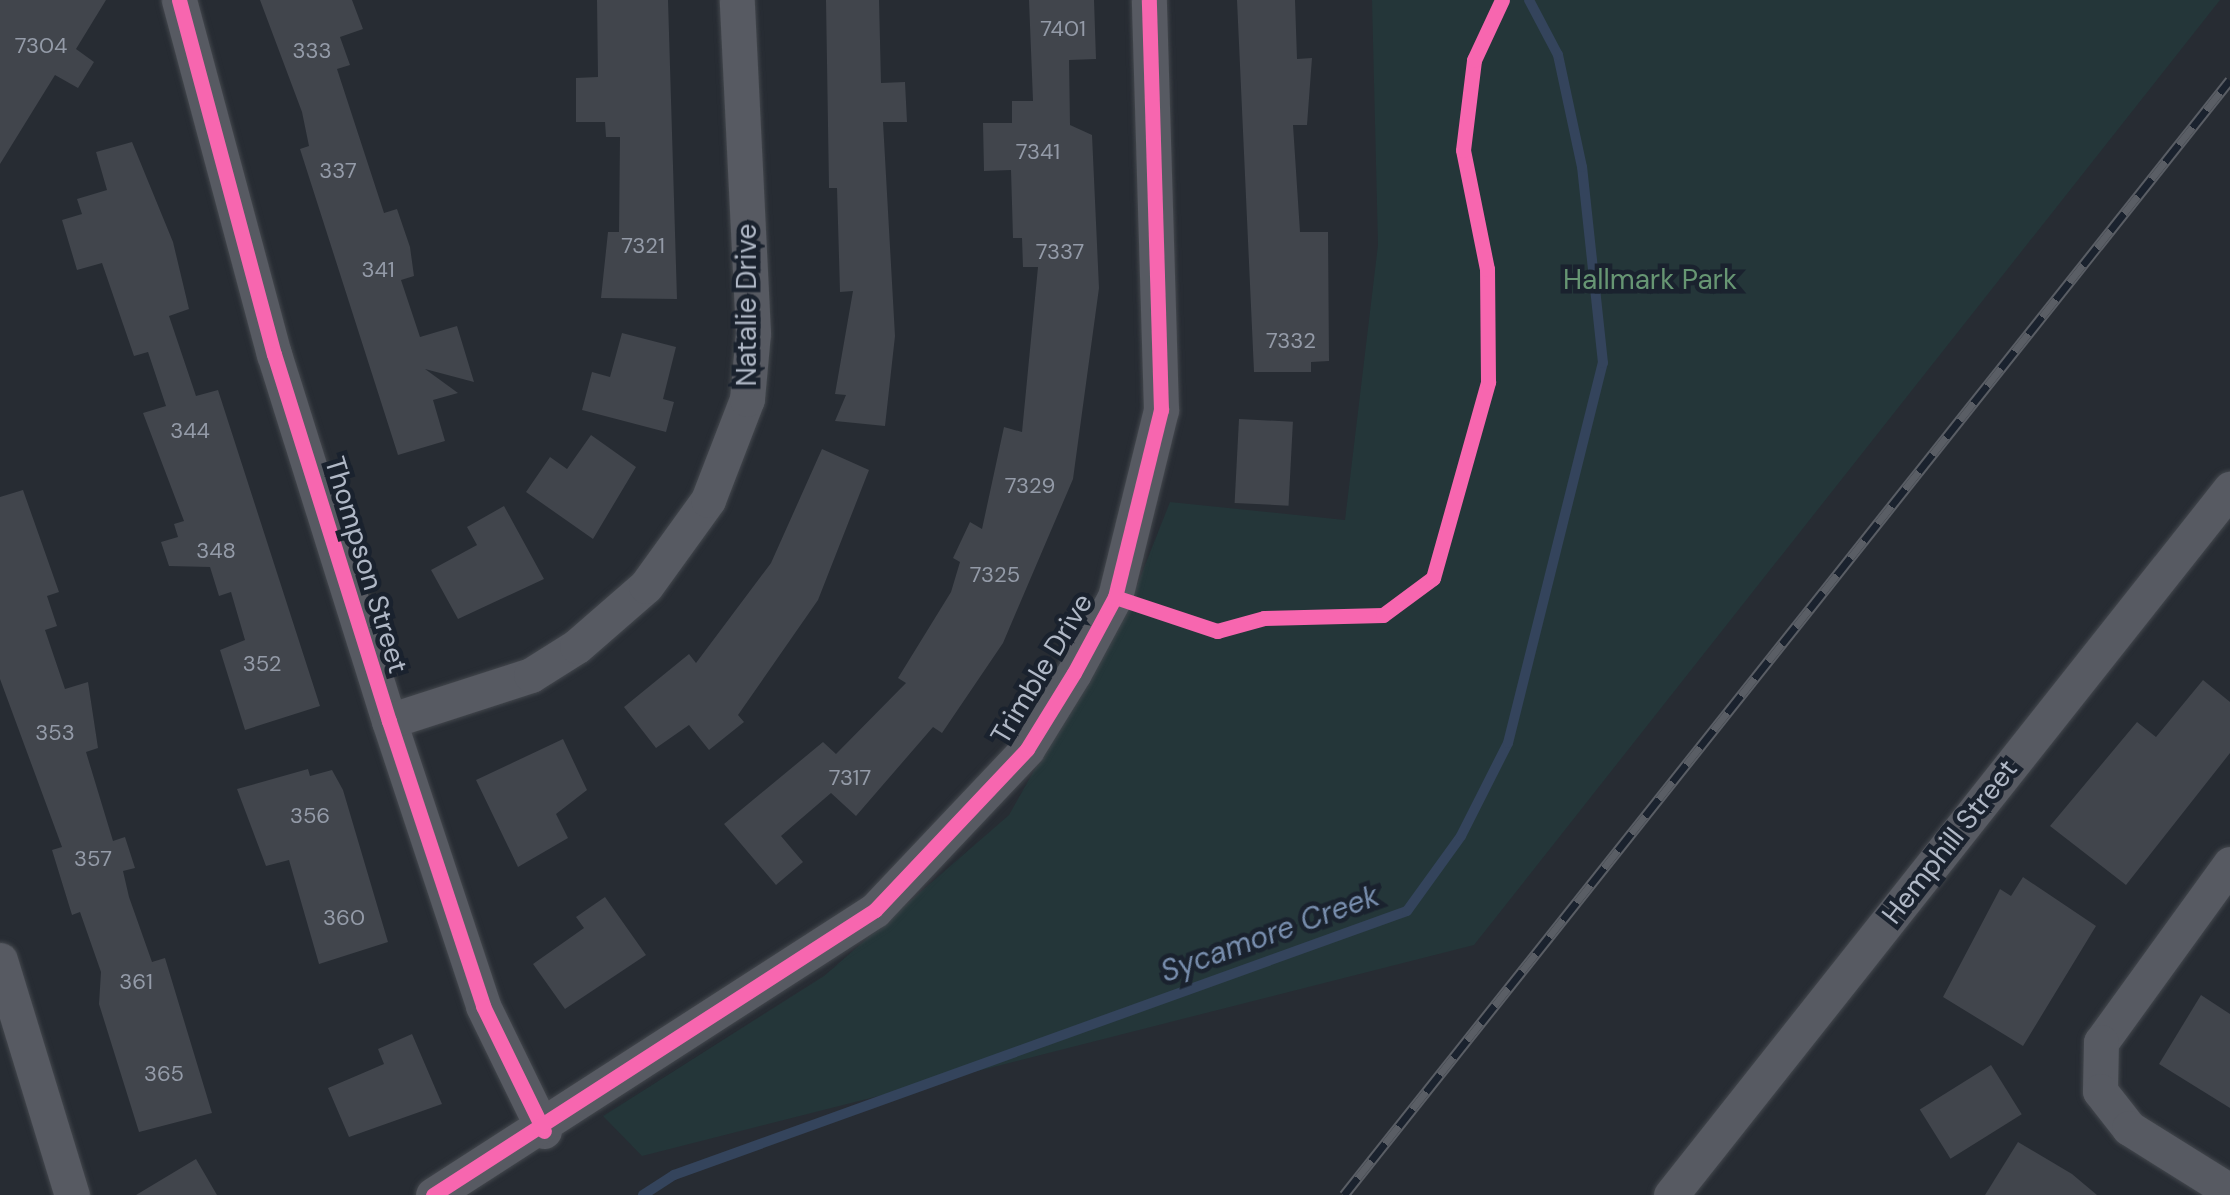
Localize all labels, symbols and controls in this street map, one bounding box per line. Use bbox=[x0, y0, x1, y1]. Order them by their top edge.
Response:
house number: 7401 bbox=[1040, 16, 1086, 42]
house number: 7304 bbox=[15, 33, 67, 59]
house number: 333 bbox=[292, 38, 332, 64]
house number: 7341 bbox=[1016, 139, 1060, 165]
house number: 337 bbox=[319, 158, 357, 184]
street label: Natalie Drive bbox=[730, 223, 764, 387]
house number: 7321 bbox=[621, 233, 665, 259]
house number: 7337 bbox=[1036, 239, 1084, 265]
house number: 341 bbox=[361, 257, 395, 283]
park label: Hallmark Park bbox=[1563, 263, 1737, 297]
house number: 7332 bbox=[1266, 328, 1316, 354]
house number: 344 bbox=[170, 418, 210, 444]
street label: Thompson Street bbox=[317, 453, 415, 677]
house number: 7329 bbox=[1005, 473, 1055, 499]
house number: 348 bbox=[196, 538, 236, 564]
house number: 7325 bbox=[970, 562, 1020, 588]
street label: Trimble Drive bbox=[984, 588, 1100, 750]
house number: 352 bbox=[243, 651, 281, 677]
house number: 353 bbox=[35, 720, 75, 746]
street label: Hemphill Street bbox=[1875, 753, 2025, 931]
house number: 7317 bbox=[829, 765, 871, 791]
house number: 356 bbox=[290, 803, 330, 829]
house number: 357 bbox=[74, 846, 112, 872]
water label: Sycamore Creek bbox=[1156, 878, 1384, 990]
house number: 360 bbox=[323, 905, 365, 931]
house number: 361 bbox=[119, 969, 153, 995]
house number: 365 bbox=[144, 1061, 184, 1087]

